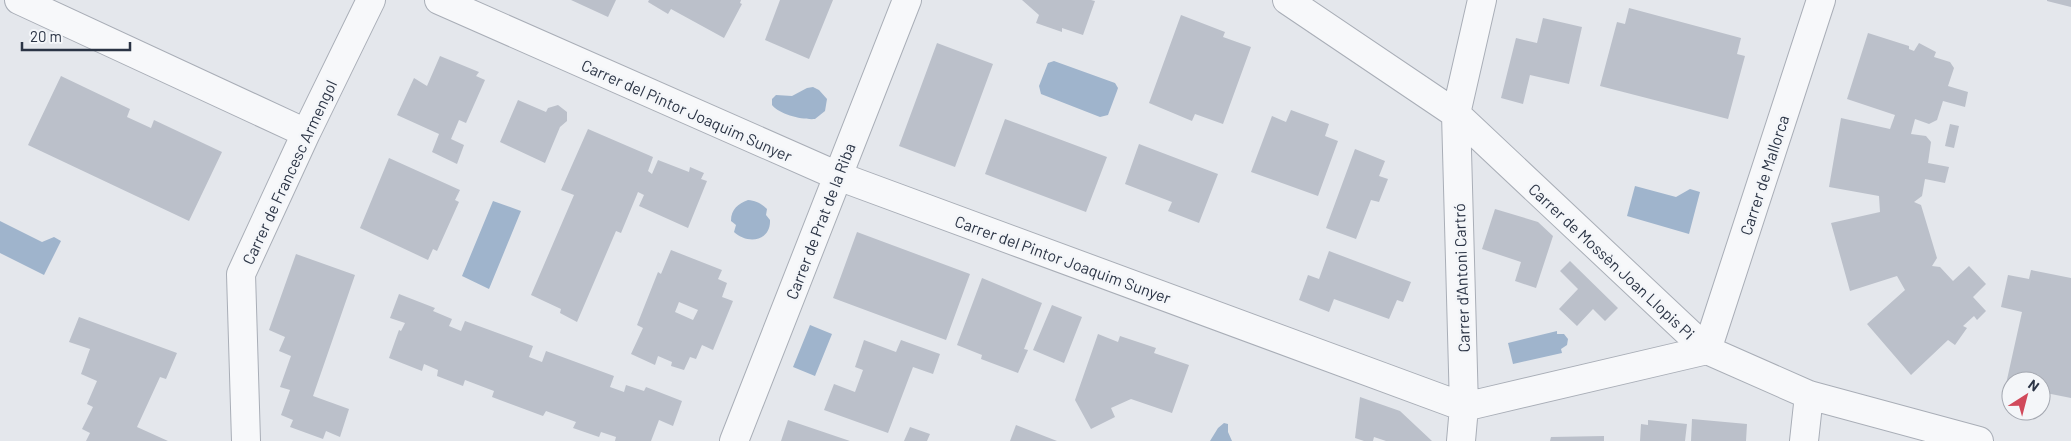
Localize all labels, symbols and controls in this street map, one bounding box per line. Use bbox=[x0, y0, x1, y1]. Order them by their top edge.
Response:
scale bar bbox=[22, 20, 130, 52]
text: 20 m bbox=[30, 27, 62, 45]
street label: Carrer del Pintor Joaquim Sunyer bbox=[579, 55, 795, 165]
street label: Carrer de Francesc Armengol bbox=[238, 77, 340, 267]
street label: Carrer de Mallorca bbox=[1736, 112, 1792, 238]
street label: Carrer de Prat de la Riba bbox=[781, 140, 859, 302]
street label: Carrer de Mossèn Joan Llopis Pi bbox=[1525, 179, 1699, 343]
street label: Carrer d'Antoni Cartró bbox=[1449, 203, 1473, 353]
street label: Carrer del Pintor Joaquim Sunyer bbox=[952, 211, 1174, 307]
north arrow bbox=[2001, 371, 2051, 421]
text: N bbox=[2025, 375, 2043, 395]

